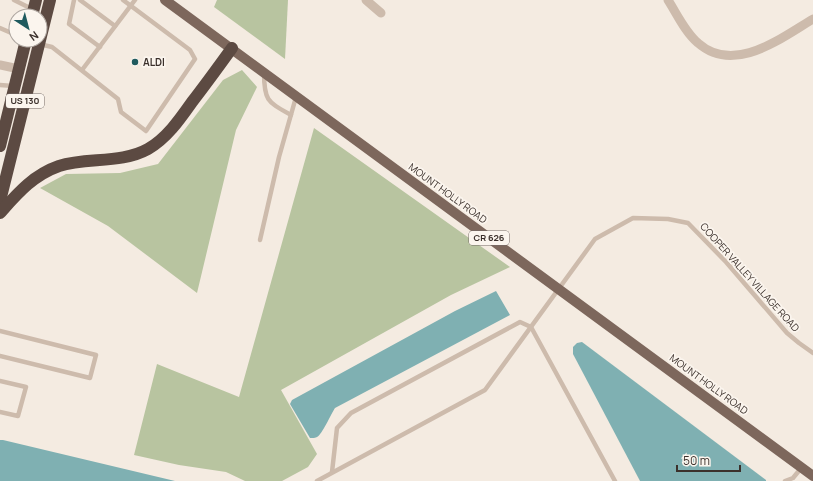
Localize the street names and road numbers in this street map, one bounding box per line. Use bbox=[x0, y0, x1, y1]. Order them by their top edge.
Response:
road number: US 130 bbox=[6, 94, 44, 108]
street label: MOUNT HOLLY ROAD bbox=[406, 160, 490, 226]
street label: COOPER VALLEY VILLAGE ROAD bbox=[697, 219, 803, 335]
road number: CR 626 bbox=[469, 231, 509, 245]
street label: MOUNT HOLLY ROAD bbox=[667, 351, 751, 417]

